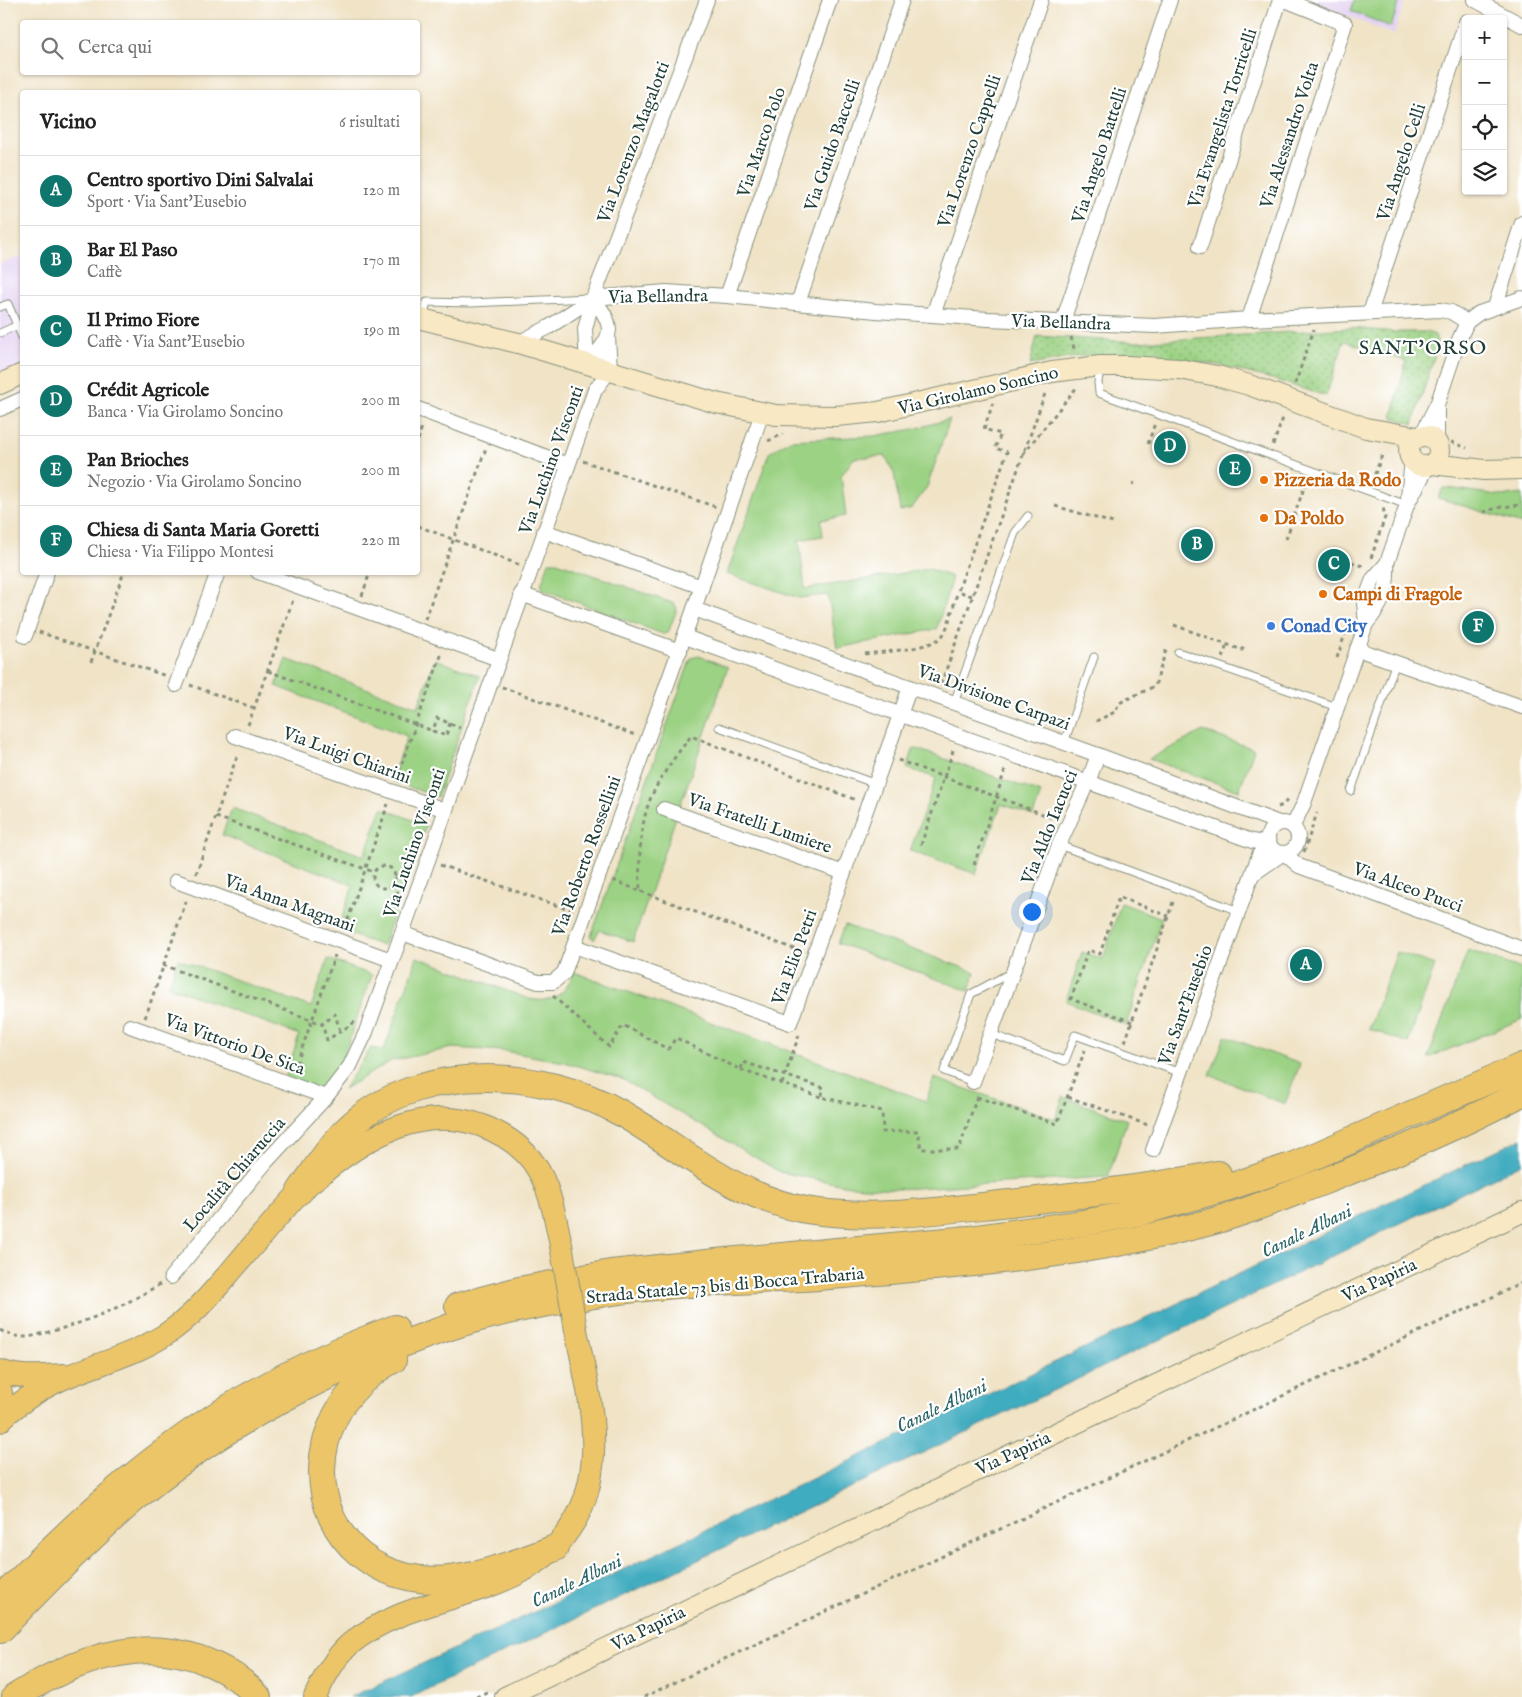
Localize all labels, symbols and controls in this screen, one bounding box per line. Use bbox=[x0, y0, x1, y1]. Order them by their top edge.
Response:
map controls bbox=[1462, 15, 1507, 195]
button: + bbox=[1462, 15, 1507, 60]
search box bbox=[20, 20, 420, 75]
street label: Via Evangelista Torricelli bbox=[1183, 25, 1263, 212]
icon: search bbox=[38, 34, 66, 62]
text: Cerca qui bbox=[78, 36, 152, 60]
street label: Via Lorenzo Magalotti bbox=[593, 58, 676, 228]
street label: Via Alessandro Volta bbox=[1256, 59, 1325, 213]
button: − bbox=[1462, 60, 1507, 105]
street label: Via Lorenzo Cappelli bbox=[933, 72, 1007, 232]
street label: Via Guido Baccelli bbox=[800, 76, 867, 215]
street label: Via Marco Polo bbox=[732, 84, 792, 202]
street label: Via Angelo Battelli bbox=[1067, 84, 1133, 227]
street label: Via Angelo Celli bbox=[1372, 101, 1432, 225]
button: locate bbox=[1462, 105, 1507, 150]
text: Vicino bbox=[40, 109, 96, 136]
text: 6 risultati bbox=[339, 113, 400, 133]
button: layers bbox=[1462, 150, 1507, 195]
text: Centro sportivo Dini Salvalai bbox=[87, 169, 313, 193]
text: A bbox=[51, 181, 61, 201]
text: 120 m bbox=[363, 181, 400, 201]
text: Sport · Via Sant'Eusebio bbox=[87, 193, 247, 213]
text: Bar El Paso bbox=[87, 239, 177, 263]
text: B bbox=[51, 251, 61, 271]
text: 170 m bbox=[363, 251, 400, 271]
text: Caffè bbox=[87, 263, 122, 283]
street label: Via Bellandra bbox=[607, 285, 708, 310]
text: Il Primo Fiore bbox=[87, 309, 200, 333]
street label: Via Bellandra bbox=[1010, 310, 1111, 337]
text: C bbox=[50, 321, 62, 341]
text: 190 m bbox=[363, 321, 400, 341]
text: Caffè · Via Sant'Eusebio bbox=[87, 333, 245, 353]
district label: SANT'ORSO bbox=[1359, 336, 1487, 361]
street label: Via Girolamo Soncino bbox=[895, 362, 1061, 421]
text: Crédit Agricole bbox=[87, 379, 209, 403]
street label: Via Luchino Visconti bbox=[514, 383, 590, 539]
text: D bbox=[50, 391, 62, 411]
text: 200 m bbox=[361, 391, 400, 411]
text: Banca · Via Girolamo Soncino bbox=[87, 403, 283, 423]
pin: D bbox=[1154, 428, 1186, 466]
text: Pan Brioches bbox=[87, 449, 189, 473]
pin: E bbox=[1219, 451, 1251, 489]
text: E bbox=[50, 461, 62, 481]
text: 200 m bbox=[361, 461, 400, 481]
place label: Pizzeria da Rodo bbox=[1274, 470, 1401, 493]
text: Negozio · Via Girolamo Soncino bbox=[87, 473, 302, 493]
marker: Pizzeria da Rodo bbox=[1258, 474, 1270, 486]
place label: Da Poldo bbox=[1274, 508, 1344, 531]
marker: Da Poldo bbox=[1258, 512, 1270, 524]
text: Chiesa di Santa Maria Goretti bbox=[87, 519, 319, 543]
pin: B bbox=[1181, 526, 1213, 564]
text: F bbox=[51, 531, 61, 551]
text: 220 m bbox=[361, 531, 400, 551]
text: Chiesa · Via Filippo Montesi bbox=[87, 543, 274, 563]
pin: C bbox=[1318, 546, 1350, 584]
place label: Campi di Fragole bbox=[1333, 584, 1463, 607]
marker: Campi di Fragole bbox=[1317, 588, 1329, 600]
pin: F bbox=[1462, 608, 1494, 646]
place label: Conad City bbox=[1281, 616, 1368, 639]
marker: Conad City bbox=[1265, 620, 1277, 632]
street label: Via Divisione Carpazi bbox=[913, 660, 1073, 737]
street label: Via Luigi Chiarini bbox=[278, 722, 414, 790]
street label: Via Luchino Visconti bbox=[379, 766, 452, 922]
street label: Via Aldo Iacucci bbox=[1017, 767, 1084, 889]
street label: Via Roberto Rossellini bbox=[547, 773, 627, 941]
street label: Via Fratelli Lumiere bbox=[684, 789, 835, 860]
street label: Via Alceo Pucci bbox=[1349, 858, 1466, 919]
street label: Via Anna Magnani bbox=[220, 870, 358, 939]
your location bbox=[1019, 899, 1045, 925]
street label: Via Elio Petri bbox=[767, 906, 823, 1009]
street label: Via Sant'Eusebio bbox=[1154, 942, 1219, 1070]
pin: A bbox=[1290, 946, 1322, 984]
street label: Via Vittorio De Sica bbox=[160, 1009, 308, 1082]
street label: Località Chiaruccia bbox=[179, 1113, 291, 1237]
water label: Canale Albani bbox=[1258, 1199, 1358, 1264]
street label: Via Papiria bbox=[1338, 1254, 1421, 1309]
street label: Strada Statale 73 bis di Bocca Trabaria bbox=[585, 1263, 865, 1310]
water label: Canale Albani bbox=[893, 1374, 993, 1439]
street label: Via Papiria bbox=[972, 1427, 1055, 1482]
water label: Canale Albani bbox=[528, 1549, 628, 1614]
street label: Via Papiria bbox=[607, 1601, 690, 1658]

